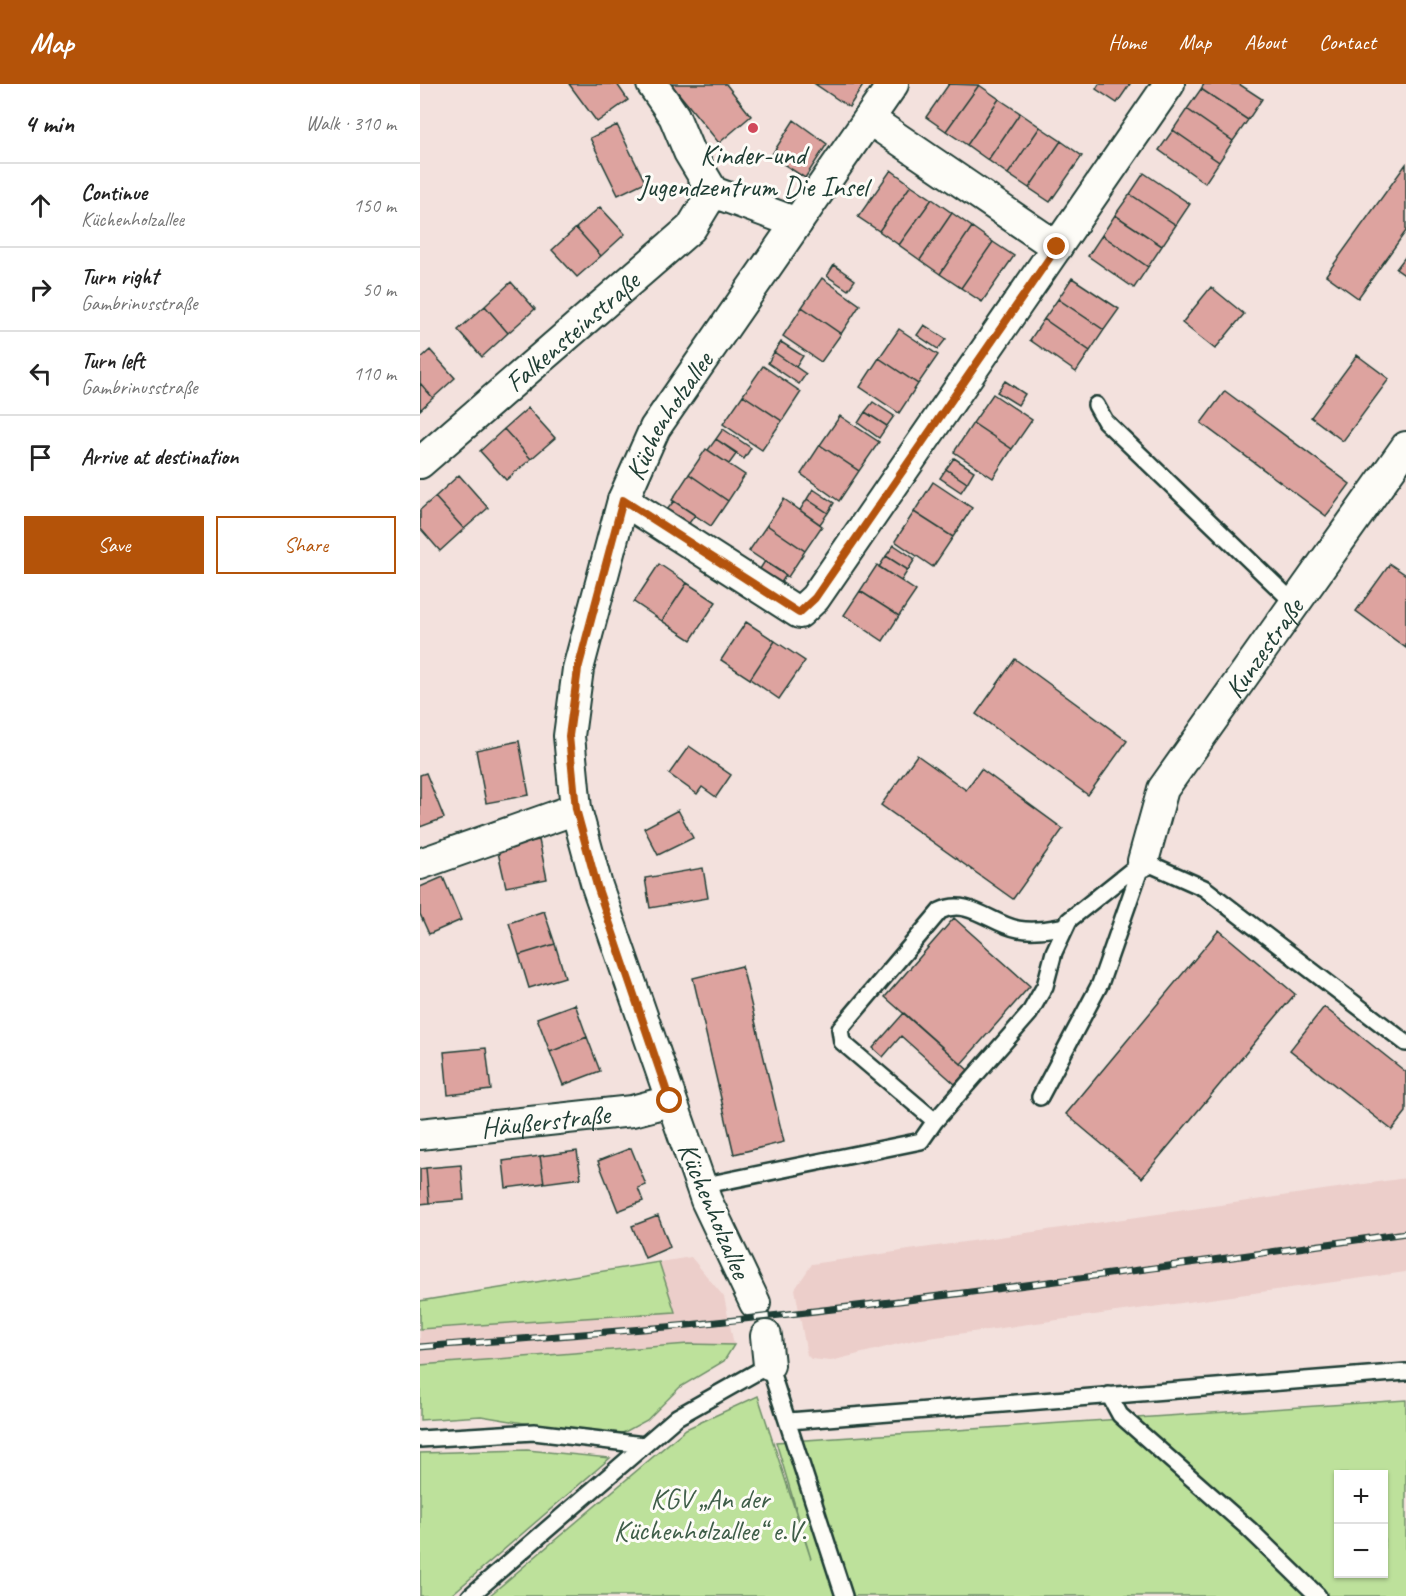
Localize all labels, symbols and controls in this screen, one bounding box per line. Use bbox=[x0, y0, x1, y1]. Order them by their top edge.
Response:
text: Map bbox=[30, 25, 73, 60]
text: Home bbox=[1108, 29, 1146, 55]
text: Map bbox=[1179, 29, 1211, 55]
text: About bbox=[1244, 29, 1286, 55]
text: Contact bbox=[1319, 29, 1376, 55]
text: 4 min bbox=[24, 107, 74, 140]
text: Walk · 310 m bbox=[306, 111, 396, 136]
marker: Kinder-und Jugendzentrum Die Insel bbox=[746, 121, 760, 135]
place label: Kinder-und Jugendzentrum Die Insel bbox=[636, 137, 873, 204]
text: Continue bbox=[81, 179, 147, 207]
icon: ahead bbox=[24, 189, 57, 222]
text: 150 m bbox=[353, 193, 396, 218]
text: Küchenholzallee bbox=[81, 207, 184, 232]
route end bbox=[1043, 233, 1069, 259]
text: Turn right bbox=[81, 263, 158, 291]
street label: Falkensteinstraße bbox=[498, 263, 648, 400]
icon: right bbox=[24, 273, 57, 306]
text: 50 m bbox=[362, 277, 396, 302]
text: Gambrinusstraße bbox=[81, 291, 197, 316]
street label: Küchenholzallee bbox=[617, 343, 722, 486]
text: Turn left bbox=[81, 347, 145, 375]
icon: left bbox=[24, 357, 57, 390]
text: 110 m bbox=[353, 361, 396, 386]
text: Gambrinusstraße bbox=[81, 375, 197, 400]
icon: arrive bbox=[24, 441, 57, 474]
text: Arrive at destination bbox=[81, 443, 238, 471]
button: Save bbox=[24, 516, 204, 574]
button: Share bbox=[216, 516, 396, 574]
street label: Kunzestraße bbox=[1217, 590, 1312, 705]
route start bbox=[656, 1087, 682, 1113]
street label: Häußerstraße bbox=[479, 1096, 613, 1145]
street label: Küchenholzallee bbox=[670, 1137, 760, 1285]
map controls bbox=[1334, 1470, 1388, 1578]
button: + bbox=[1334, 1470, 1388, 1524]
park label: KGV „An der Küchenholzallee“ e.V. bbox=[614, 1481, 807, 1548]
button: − bbox=[1334, 1524, 1388, 1578]

